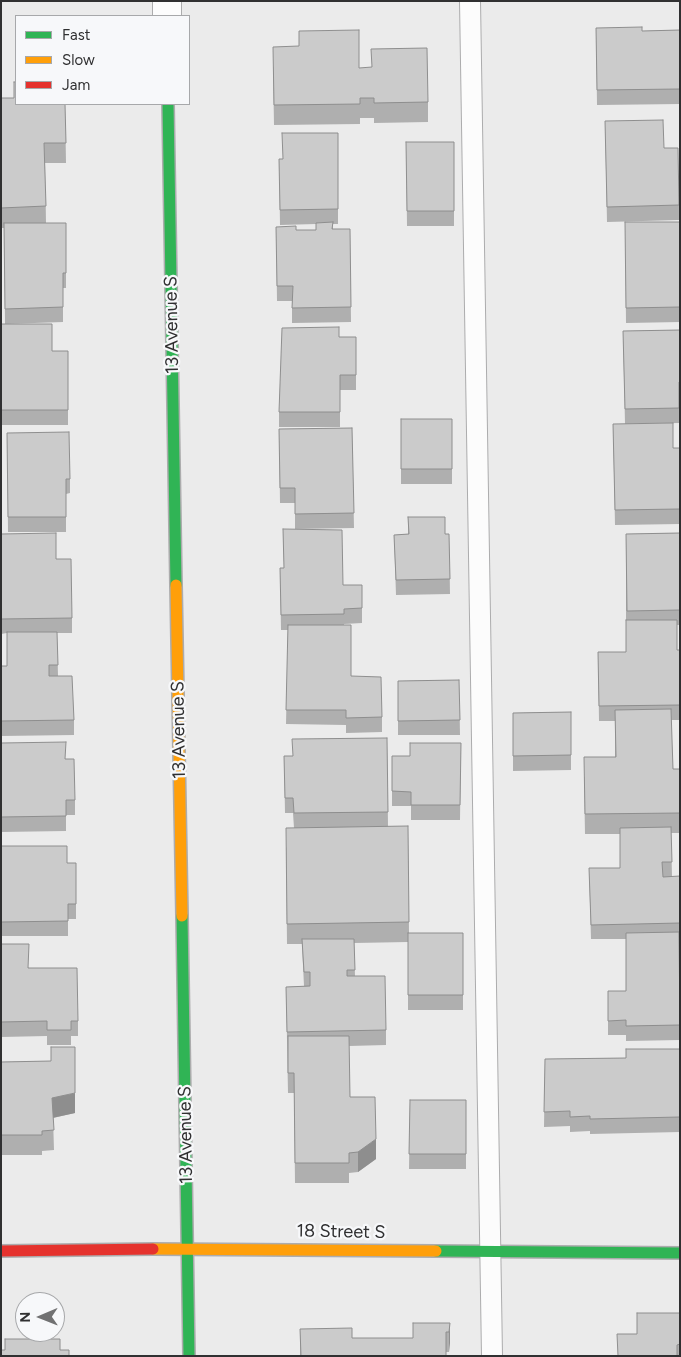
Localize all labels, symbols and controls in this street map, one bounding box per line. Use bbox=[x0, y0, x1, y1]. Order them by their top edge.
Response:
legend bbox=[15, 15, 190, 105]
text: Fast bbox=[62, 26, 90, 44]
text: Slow bbox=[62, 51, 95, 69]
text: Jam bbox=[62, 76, 90, 94]
street label: 13 Avenue S bbox=[160, 276, 184, 374]
street label: 13 Avenue S bbox=[167, 681, 191, 779]
street label: 13 Avenue S bbox=[174, 1086, 198, 1184]
street label: 18 Street S bbox=[296, 1220, 386, 1244]
north arrow bbox=[15, 1292, 65, 1342]
text: N bbox=[17, 1312, 34, 1323]

